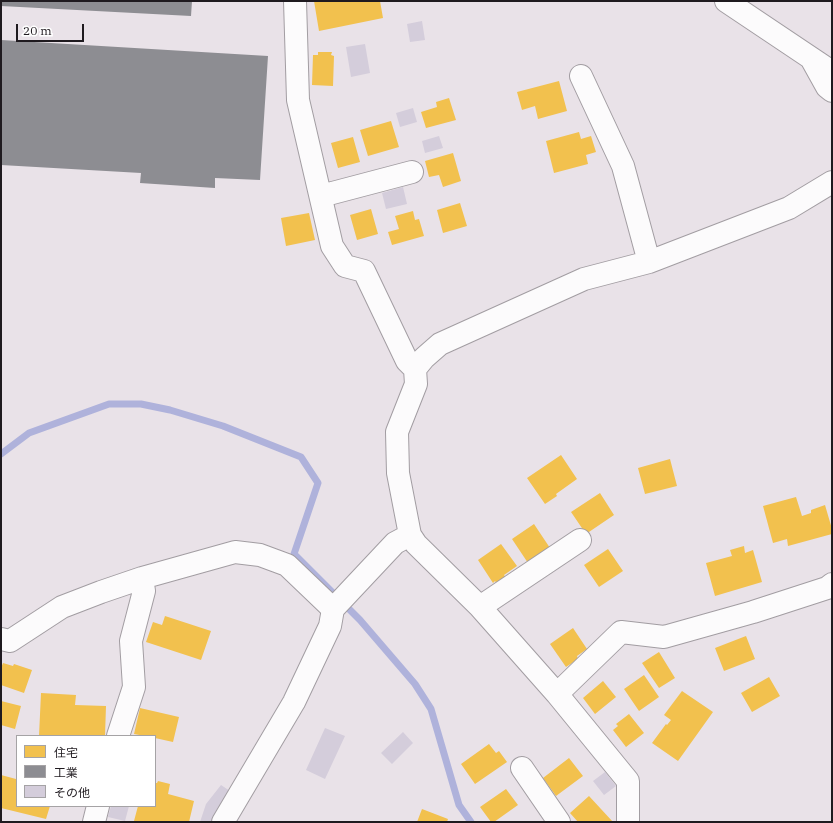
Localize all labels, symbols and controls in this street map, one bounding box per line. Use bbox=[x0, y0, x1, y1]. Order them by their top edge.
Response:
scale bar bbox=[18, 16, 86, 42]
text: 20 m bbox=[23, 23, 52, 38]
legend bbox=[16, 735, 156, 807]
text: 住宅 bbox=[54, 745, 78, 760]
text: 工業 bbox=[54, 765, 78, 780]
text: その他 bbox=[54, 785, 90, 800]

